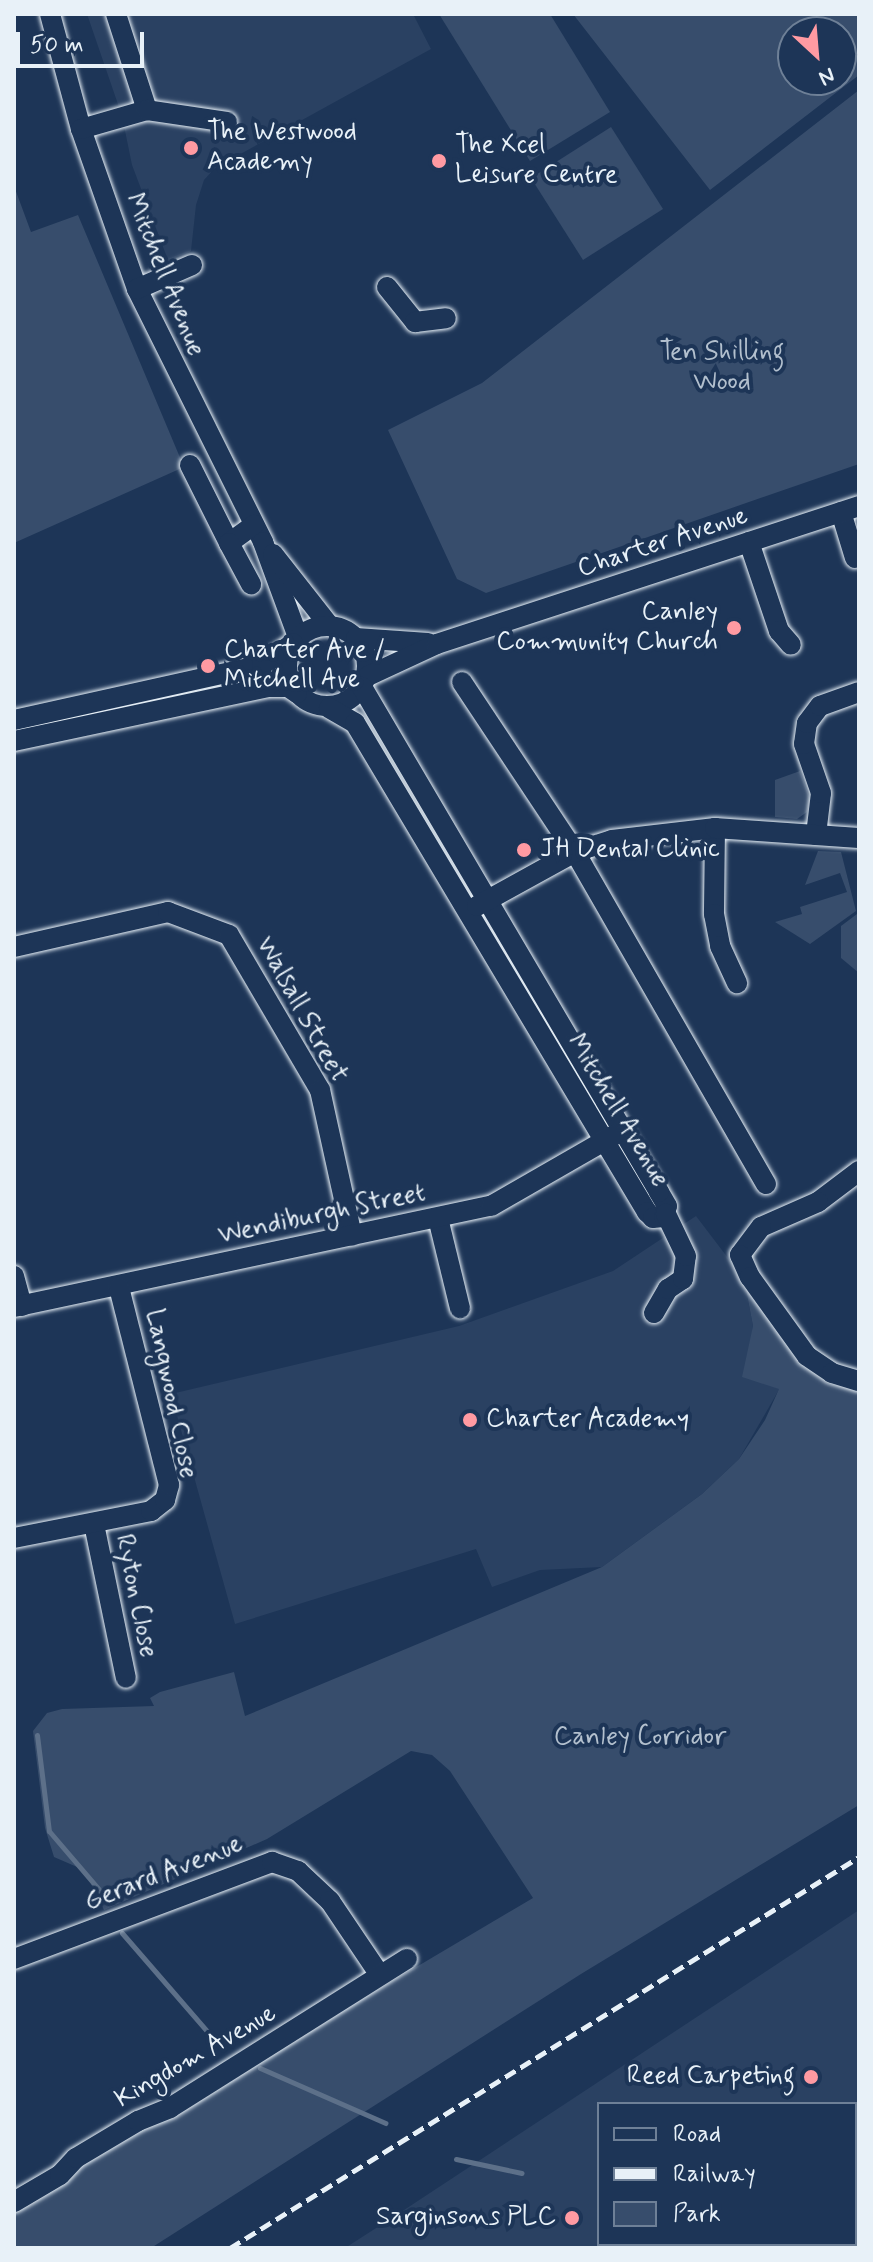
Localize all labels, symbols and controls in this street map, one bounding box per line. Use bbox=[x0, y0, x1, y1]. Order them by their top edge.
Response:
scale bar bbox=[20, 16, 148, 66]
north arrow bbox=[777, 16, 857, 96]
text: 50 m bbox=[30, 30, 84, 61]
text: N bbox=[814, 60, 839, 92]
place label: The Westwood Academy bbox=[207, 117, 359, 178]
place label: The Xcel Leisure Centre bbox=[455, 130, 623, 192]
marker: The Westwood Academy bbox=[182, 139, 200, 157]
marker: The Xcel Leisure Centre bbox=[430, 152, 448, 170]
street label: Mitchell Avenue bbox=[116, 187, 212, 363]
park label: Ten Shilling Wood bbox=[660, 337, 784, 398]
street label: Charter Avenue bbox=[571, 500, 755, 586]
place label: Canley Community Church bbox=[496, 597, 718, 658]
marker: Canley Community Church bbox=[725, 619, 743, 637]
place label: Charter Ave / Mitchell Ave bbox=[224, 635, 384, 696]
marker: Charter Ave / Mitchell Ave bbox=[199, 657, 217, 675]
place label: JH Dental Clinic bbox=[540, 834, 723, 866]
marker: JH Dental Clinic bbox=[515, 841, 533, 859]
street label: Walsall Street bbox=[248, 932, 354, 1088]
street label: Mitchell Avenue bbox=[558, 1027, 676, 1195]
street label: Wendiburgh Street bbox=[213, 1177, 431, 1253]
street label: Langwood Close bbox=[137, 1306, 203, 1482]
place label: Charter Academy bbox=[486, 1404, 694, 1436]
marker: Charter Academy bbox=[461, 1411, 479, 1429]
street label: Ryton Close bbox=[106, 1530, 164, 1662]
park label: Canley Corridor bbox=[553, 1722, 727, 1754]
street label: Gerard Avenue bbox=[82, 1830, 246, 1918]
street label: Kingdom Avenue bbox=[107, 1997, 285, 2117]
place label: Reed Carpeting bbox=[629, 2061, 795, 2093]
marker: Reed Carpeting bbox=[802, 2068, 820, 2086]
legend bbox=[597, 2102, 857, 2246]
text: Road bbox=[673, 2119, 721, 2150]
text: Railway bbox=[673, 2159, 756, 2190]
text: Park bbox=[673, 2199, 721, 2230]
place label: Sarginsons PLC bbox=[379, 2202, 556, 2234]
marker: Sarginsons PLC bbox=[563, 2209, 581, 2227]

